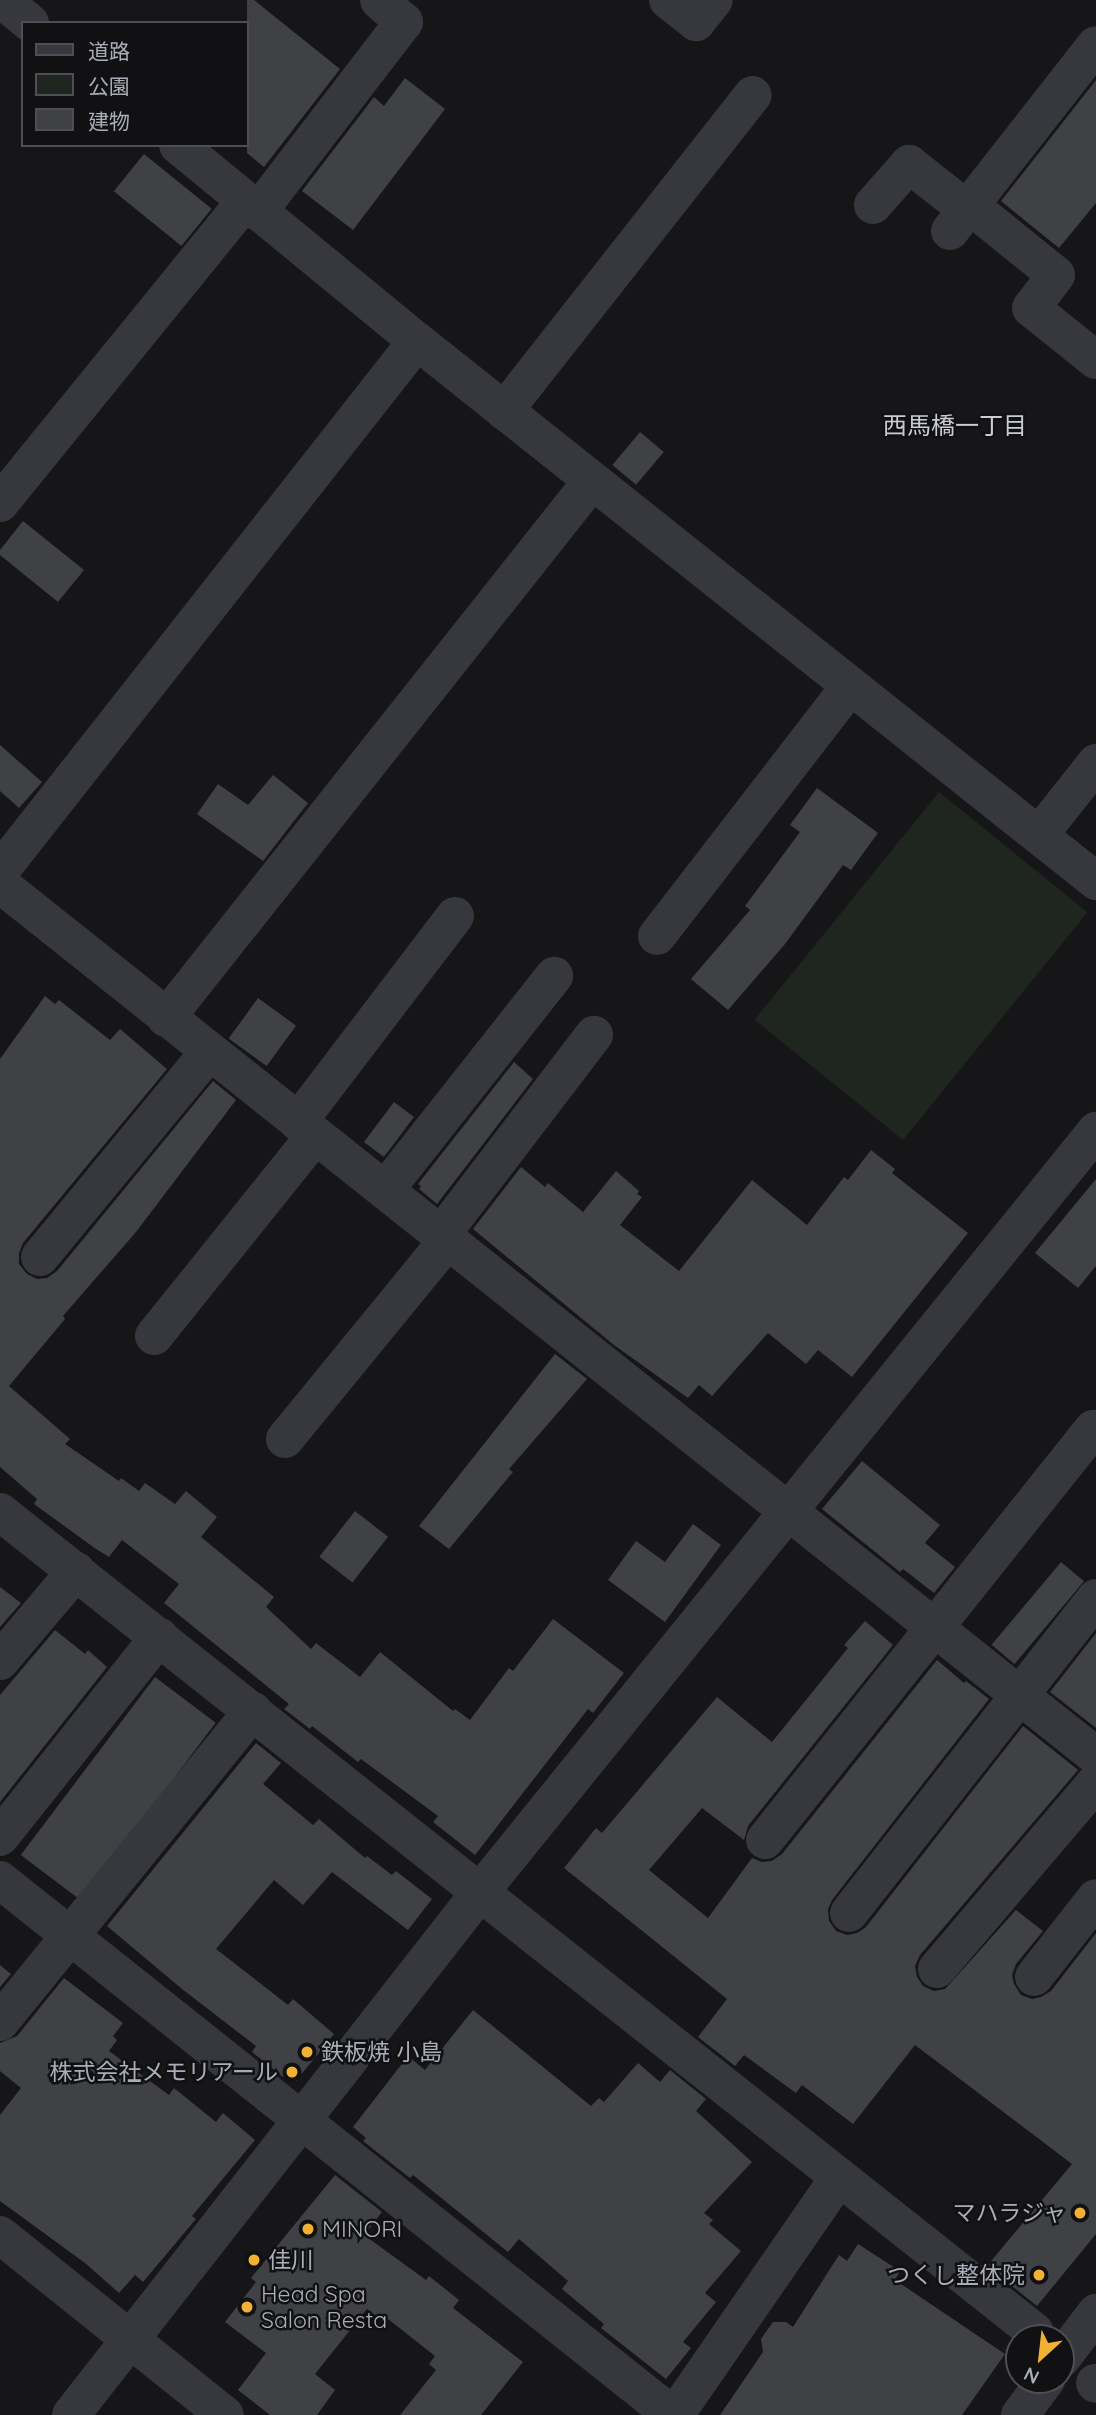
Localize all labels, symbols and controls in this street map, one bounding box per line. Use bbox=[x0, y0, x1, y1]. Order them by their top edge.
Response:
legend bbox=[21, 21, 248, 147]
text: 道路 bbox=[88, 38, 130, 64]
text: 公園 bbox=[88, 73, 130, 99]
text: 建物 bbox=[88, 108, 130, 134]
district label: 西馬橋一丁目 bbox=[883, 412, 1027, 440]
place label: 鉄板焼 小島 bbox=[321, 2038, 442, 2066]
marker: 鉄板焼 小島 bbox=[299, 2044, 315, 2060]
place label: 株式会社メモリアール bbox=[49, 2058, 278, 2086]
marker: 株式会社メモリアール bbox=[284, 2064, 300, 2080]
place label: マハラジャ bbox=[951, 2199, 1066, 2227]
marker: マハラジャ bbox=[1072, 2205, 1088, 2221]
place label: MINORI bbox=[322, 2215, 402, 2243]
marker: MINORI bbox=[300, 2221, 316, 2237]
place label: 佳川 bbox=[268, 2246, 314, 2274]
marker: 佳川 bbox=[246, 2252, 262, 2268]
place label: つくし整体院 bbox=[887, 2261, 1025, 2289]
marker: つくし整体院 bbox=[1031, 2267, 1047, 2283]
place label: Head Spa Salon Resta bbox=[261, 2280, 387, 2334]
marker: Head Spa Salon Resta bbox=[239, 2299, 255, 2315]
north arrow bbox=[1005, 2324, 1075, 2394]
text: N bbox=[1020, 2362, 1043, 2390]

